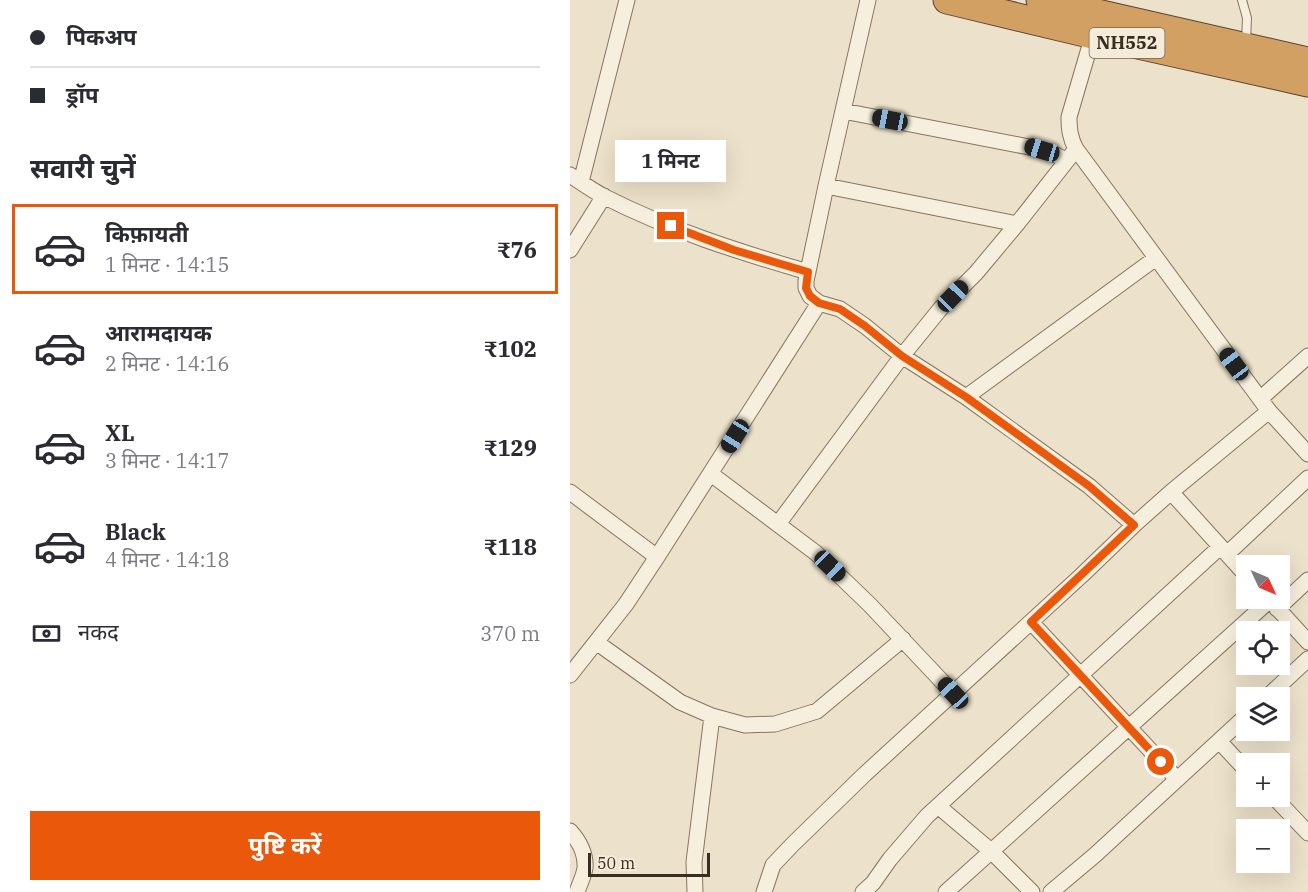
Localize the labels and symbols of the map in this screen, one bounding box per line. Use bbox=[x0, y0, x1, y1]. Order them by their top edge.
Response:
road number: NH552 bbox=[1090, 28, 1164, 58]
car bbox=[871, 108, 909, 132]
car bbox=[1022, 136, 1062, 164]
callout: 1 मिनट bbox=[615, 139, 726, 181]
route end bbox=[657, 212, 684, 239]
car bbox=[934, 277, 972, 315]
car bbox=[1216, 344, 1252, 384]
car bbox=[718, 416, 752, 456]
car bbox=[811, 547, 849, 585]
north arrow bbox=[1236, 555, 1290, 609]
car bbox=[934, 674, 972, 712]
route start bbox=[1147, 748, 1174, 775]
scale bar bbox=[588, 850, 710, 878]

